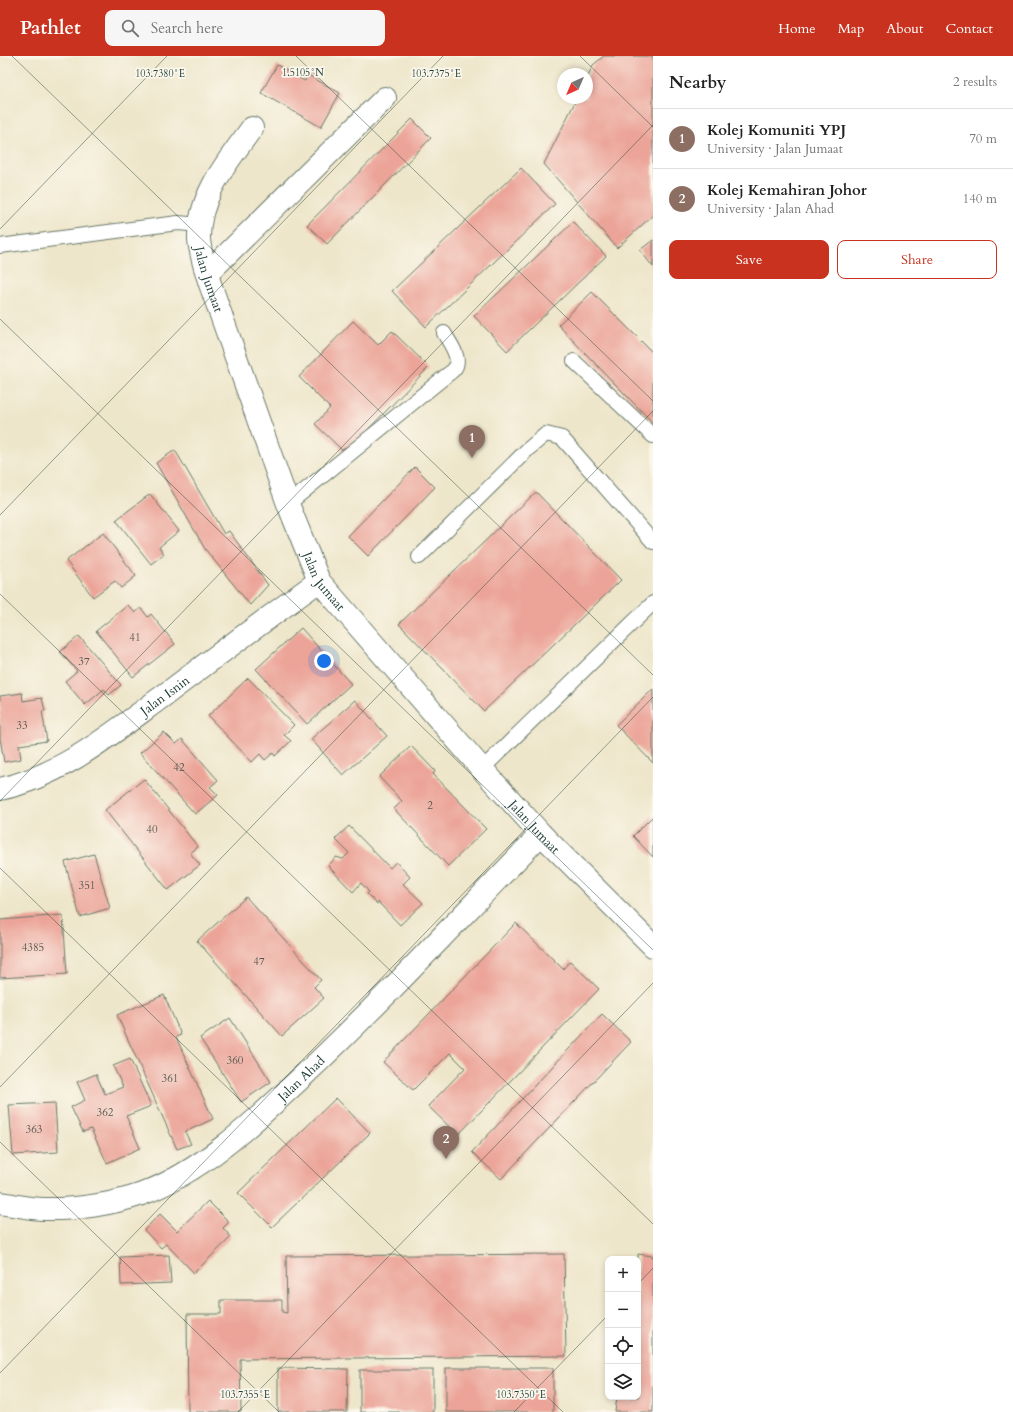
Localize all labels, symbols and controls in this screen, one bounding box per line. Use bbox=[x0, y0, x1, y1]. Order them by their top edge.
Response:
search box bbox=[105, 10, 385, 46]
text: Pathlet bbox=[20, 15, 81, 41]
icon: search bbox=[119, 17, 141, 39]
text: Search here bbox=[151, 18, 223, 38]
text: Home bbox=[778, 19, 816, 38]
text: Map bbox=[838, 19, 864, 38]
text: About bbox=[886, 19, 923, 38]
text: Contact bbox=[945, 19, 993, 38]
text: 1.5105°N bbox=[282, 66, 324, 80]
text: 103.7380°E bbox=[135, 67, 185, 81]
text: 103.7375°E bbox=[411, 67, 461, 81]
north arrow bbox=[557, 68, 593, 104]
text: Nearby bbox=[669, 71, 726, 94]
text: 2 results bbox=[953, 73, 997, 91]
text: Kolej Komuniti YPJ bbox=[707, 120, 846, 140]
text: 1 bbox=[679, 130, 685, 148]
text: 70 m bbox=[969, 130, 997, 148]
text: University · Jalan Jumaat bbox=[707, 140, 843, 158]
text: Kolej Kemahiran Johor bbox=[707, 180, 867, 200]
text: 2 bbox=[679, 190, 685, 208]
text: 140 m bbox=[963, 190, 997, 208]
text: University · Jalan Ahad bbox=[707, 200, 834, 218]
button: Save bbox=[669, 240, 829, 279]
button: Share bbox=[837, 240, 997, 279]
street label: Jalan Jumaat bbox=[190, 243, 227, 315]
pin: 1 bbox=[459, 425, 485, 458]
street label: Jalan Jumaat bbox=[297, 547, 349, 615]
house number: 41 bbox=[129, 630, 141, 645]
your location bbox=[314, 651, 334, 671]
house number: 37 bbox=[78, 654, 90, 669]
street label: Jalan Isnin bbox=[135, 671, 194, 721]
house number: 33 bbox=[16, 718, 28, 733]
house number: 42 bbox=[173, 760, 185, 775]
street label: Jalan Jumaat bbox=[503, 795, 564, 858]
house number: 2 bbox=[427, 798, 433, 813]
house number: 40 bbox=[146, 822, 158, 837]
house number: 351 bbox=[79, 878, 95, 893]
house number: 4385 bbox=[22, 940, 44, 955]
house number: 47 bbox=[253, 954, 265, 969]
street label: Jalan Ahad bbox=[273, 1052, 329, 1107]
house number: 360 bbox=[227, 1053, 244, 1068]
house number: 361 bbox=[162, 1071, 178, 1086]
house number: 362 bbox=[97, 1105, 114, 1120]
house number: 363 bbox=[26, 1122, 43, 1137]
pin: 2 bbox=[433, 1126, 459, 1159]
map controls bbox=[605, 1256, 641, 1400]
button: + bbox=[605, 1256, 641, 1292]
button: − bbox=[605, 1292, 641, 1328]
button: locate bbox=[605, 1328, 641, 1364]
button: layers bbox=[605, 1364, 641, 1400]
text: 103.7355°E bbox=[220, 1388, 270, 1402]
text: 103.7350°E bbox=[496, 1388, 546, 1402]

